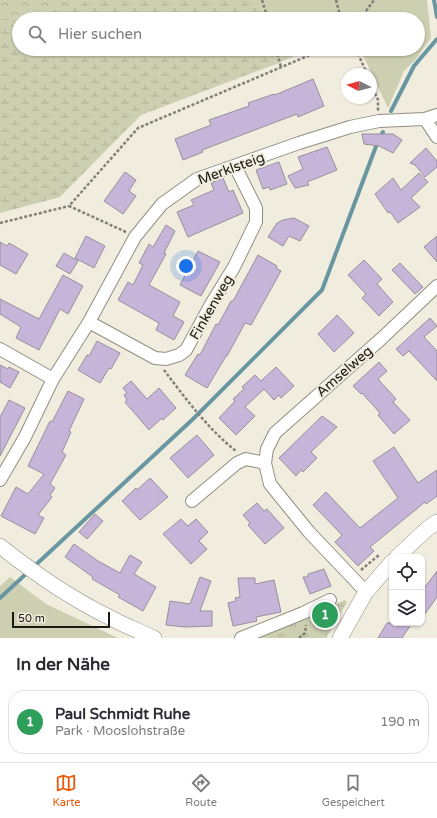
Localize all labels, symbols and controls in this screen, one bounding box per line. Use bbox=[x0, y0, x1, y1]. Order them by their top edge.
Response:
search box bbox=[12, 12, 425, 56]
icon: search bbox=[26, 23, 48, 45]
text: Hier suchen bbox=[58, 25, 142, 43]
north arrow bbox=[341, 68, 377, 104]
street label: Merklsteig bbox=[195, 149, 267, 188]
your location bbox=[176, 256, 196, 276]
street label: Finkenweg bbox=[186, 272, 237, 343]
street label: Amselweg bbox=[313, 342, 376, 400]
map controls bbox=[389, 554, 425, 626]
button: locate bbox=[389, 554, 425, 590]
button: layers bbox=[389, 590, 425, 626]
pin: 1 bbox=[312, 600, 338, 630]
scale bar bbox=[12, 610, 110, 629]
text: 50 m bbox=[18, 612, 45, 625]
text: In der Nähe bbox=[16, 654, 110, 675]
text: Paul Schmidt Ruhe bbox=[55, 705, 190, 723]
text: 1 bbox=[26, 714, 34, 730]
text: 190 m bbox=[380, 714, 420, 730]
text: Park · Mooslohstraße bbox=[55, 723, 185, 739]
tab: Karte bbox=[52, 772, 81, 809]
tab: Route bbox=[185, 772, 217, 809]
tab: Gespeichert bbox=[322, 772, 385, 809]

